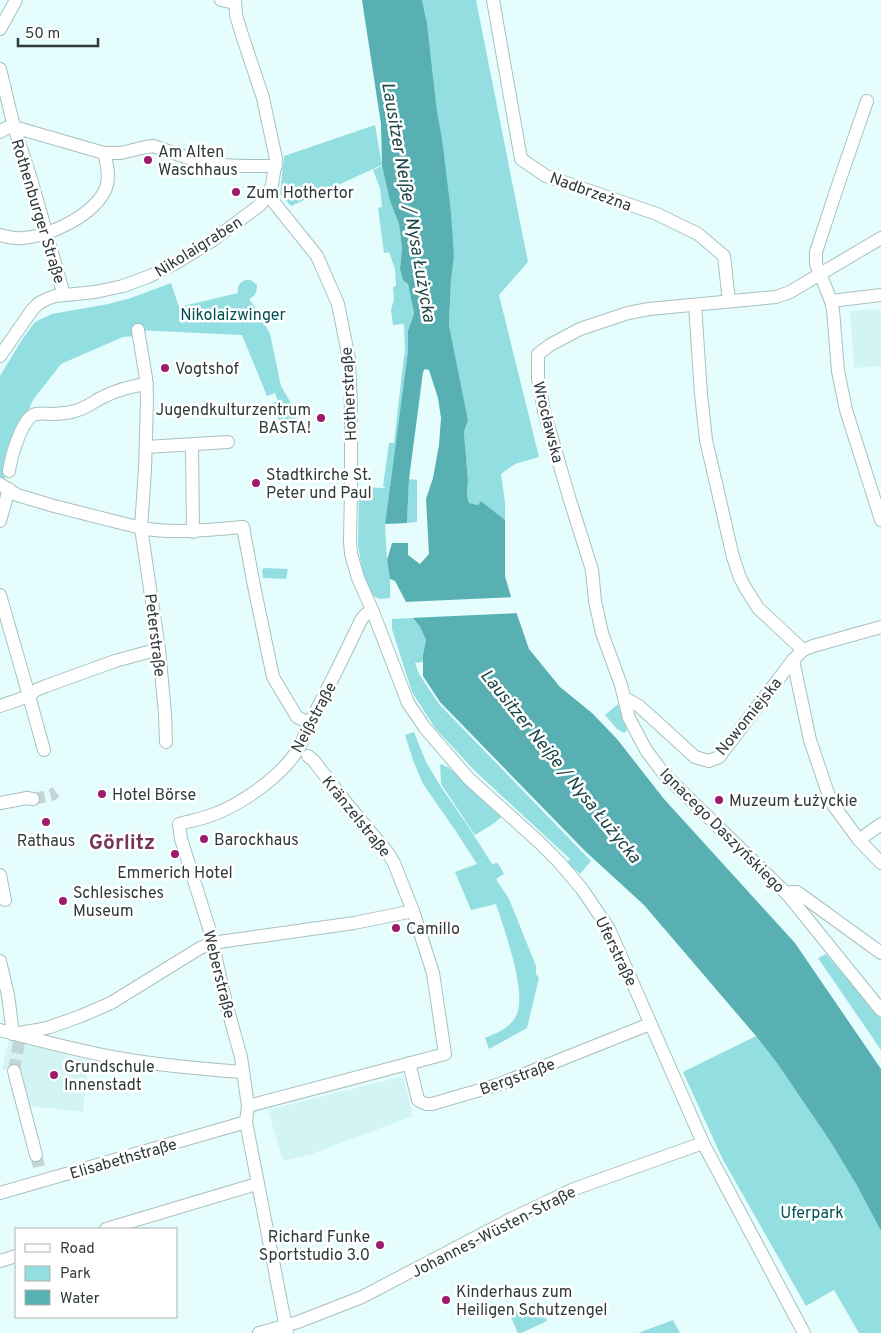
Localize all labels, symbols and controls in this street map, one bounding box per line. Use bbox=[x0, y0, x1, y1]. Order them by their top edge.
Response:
scale bar bbox=[18, 15, 98, 47]
text: 50 m bbox=[25, 25, 60, 44]
water label: Lausitzer Neiße / Nysa Łużycka bbox=[375, 80, 440, 325]
street label: Rothenburger Straße bbox=[6, 137, 69, 286]
place label: Am Alten Waschhaus bbox=[158, 143, 238, 181]
marker: Am Alten Waschhaus bbox=[142, 154, 154, 166]
street label: Nadbrzeżna bbox=[547, 169, 634, 217]
place label: Zum Hothertor bbox=[246, 184, 354, 204]
marker: Zum Hothertor bbox=[230, 186, 242, 198]
street label: Nikolaigraben bbox=[152, 213, 247, 283]
park label: Nikolaizwinger bbox=[180, 306, 286, 326]
street label: Hotherstraße bbox=[338, 346, 362, 442]
place label: Vogtshof bbox=[175, 360, 240, 380]
marker: Vogtshof bbox=[159, 362, 171, 374]
street label: Wrocławska bbox=[527, 380, 567, 465]
place label: Jugendkulturzentrum BASTA! bbox=[156, 401, 311, 439]
marker: Jugendkulturzentrum BASTA! bbox=[315, 412, 327, 424]
place label: Stadtkirche St. Peter und Paul bbox=[266, 466, 372, 504]
marker: Stadtkirche St. Peter und Paul bbox=[250, 477, 262, 489]
street label: Peterstraße bbox=[139, 592, 169, 678]
water label: Lausitzer Neiße / Nysa Łużycka bbox=[474, 665, 646, 869]
street label: Nowomiejska bbox=[712, 674, 787, 760]
street label: Neißstraße bbox=[288, 679, 342, 757]
street label: Ignacego Daszyńskiego bbox=[655, 765, 788, 898]
street label: Kränzelstraße bbox=[316, 772, 394, 862]
place label: Hotel Börse bbox=[112, 786, 196, 806]
marker: Hotel Börse bbox=[96, 788, 108, 800]
place label: Muzeum Łużyckie bbox=[729, 792, 857, 812]
marker: Muzeum Łużyckie bbox=[713, 794, 725, 806]
marker: Rathaus bbox=[40, 816, 52, 828]
district label: Görlitz bbox=[89, 830, 155, 857]
place label: Barockhaus bbox=[214, 831, 299, 851]
place label: Rathaus bbox=[17, 832, 75, 852]
marker: Barockhaus bbox=[198, 833, 210, 845]
marker: Emmerich Hotel bbox=[169, 848, 181, 860]
place label: Emmerich Hotel bbox=[117, 864, 233, 884]
place label: Schlesisches Museum bbox=[73, 884, 164, 922]
marker: Schlesisches Museum bbox=[57, 895, 69, 907]
street label: Uferstraße bbox=[590, 914, 641, 990]
place label: Camillo bbox=[406, 920, 460, 940]
marker: Camillo bbox=[390, 922, 402, 934]
street label: Weberstraße bbox=[197, 928, 239, 1021]
street label: Bergstraße bbox=[477, 1055, 558, 1101]
place label: Grundschule Innenstadt bbox=[64, 1058, 155, 1096]
marker: Grundschule Innenstadt bbox=[48, 1069, 60, 1081]
street label: Elisabethstraße bbox=[68, 1135, 179, 1185]
street label: Johannes-Wüsten-Straße bbox=[408, 1183, 580, 1283]
park label: Uferpark bbox=[780, 1204, 844, 1224]
legend bbox=[15, 1228, 178, 1318]
place label: Richard Funke Sportstudio 3.0 bbox=[259, 1228, 370, 1266]
marker: Richard Funke Sportstudio 3.0 bbox=[374, 1239, 386, 1251]
text: Road bbox=[60, 1240, 95, 1259]
text: Park bbox=[60, 1265, 91, 1284]
place label: Kinderhaus zum Heiligen Schutzengel bbox=[456, 1283, 608, 1321]
text: Water bbox=[60, 1290, 100, 1309]
marker: Kinderhaus zum Heiligen Schutzengel bbox=[440, 1294, 452, 1306]

